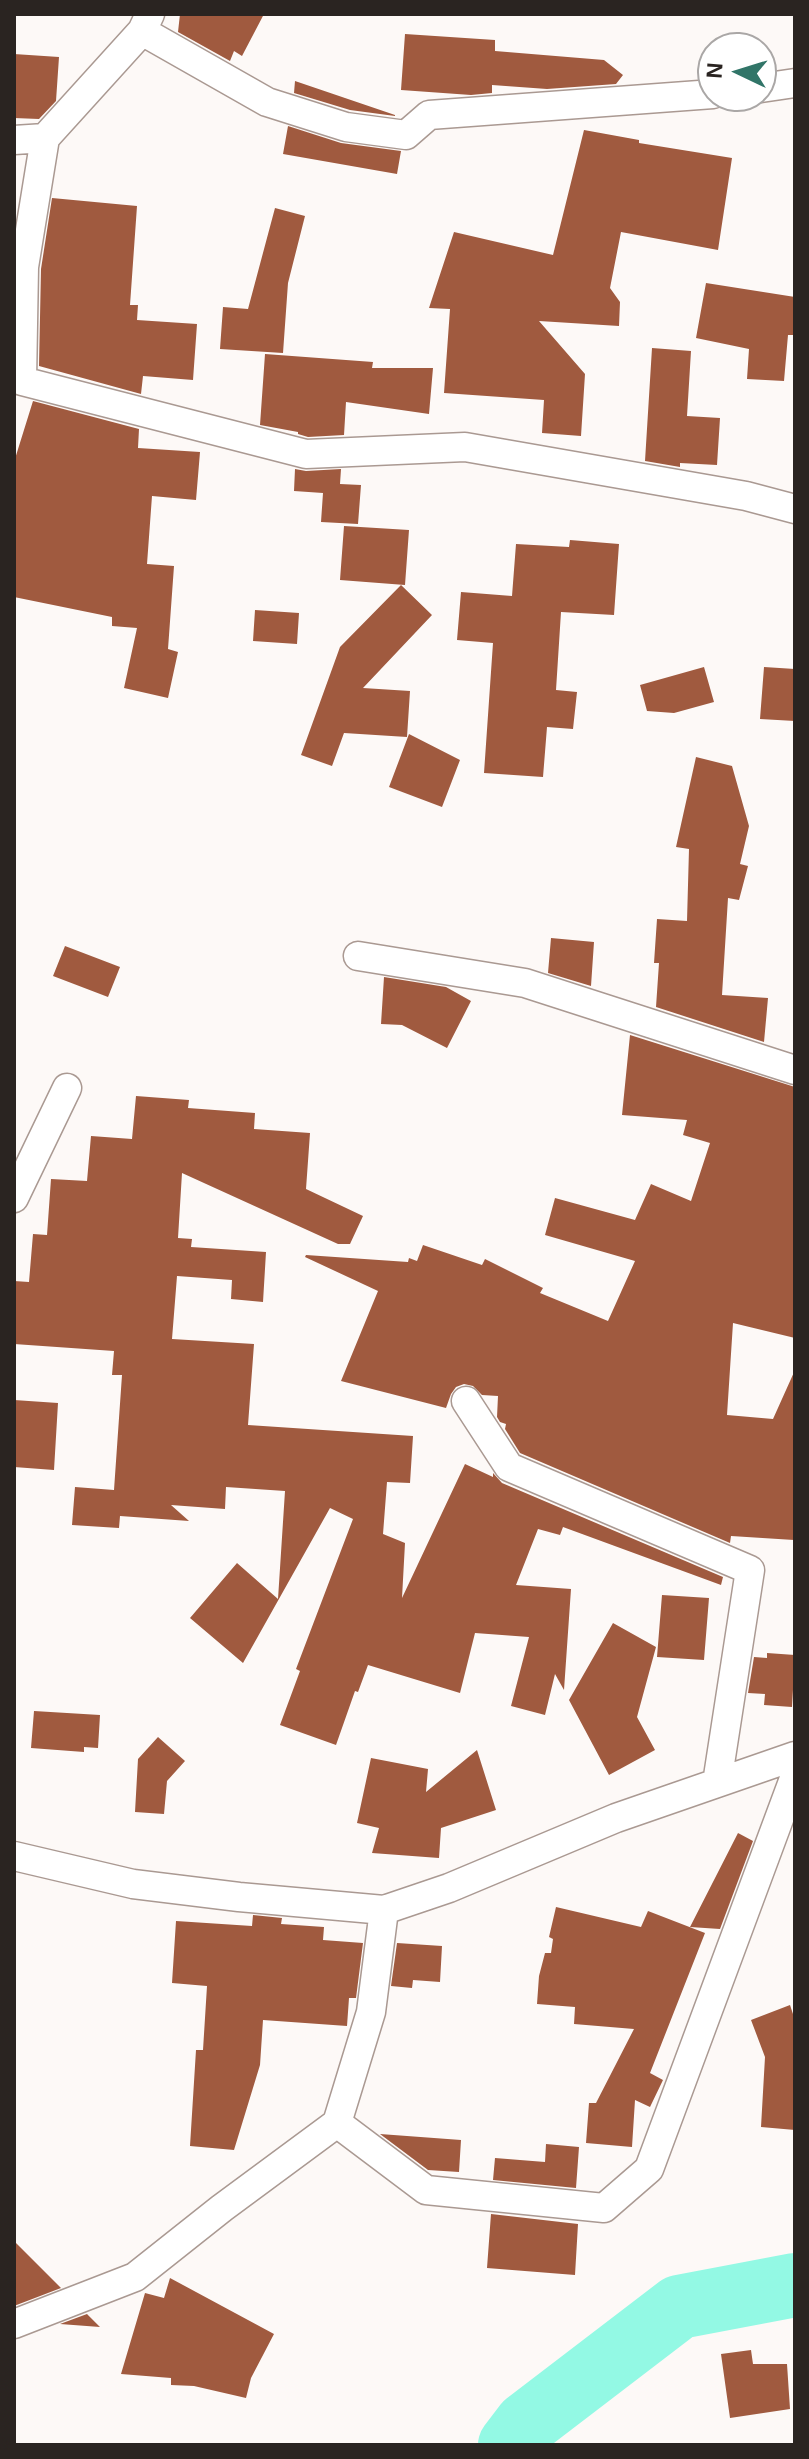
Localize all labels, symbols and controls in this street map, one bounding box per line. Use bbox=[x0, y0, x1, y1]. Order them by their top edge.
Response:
north arrow bbox=[697, 32, 777, 112]
text: N bbox=[702, 62, 728, 79]

